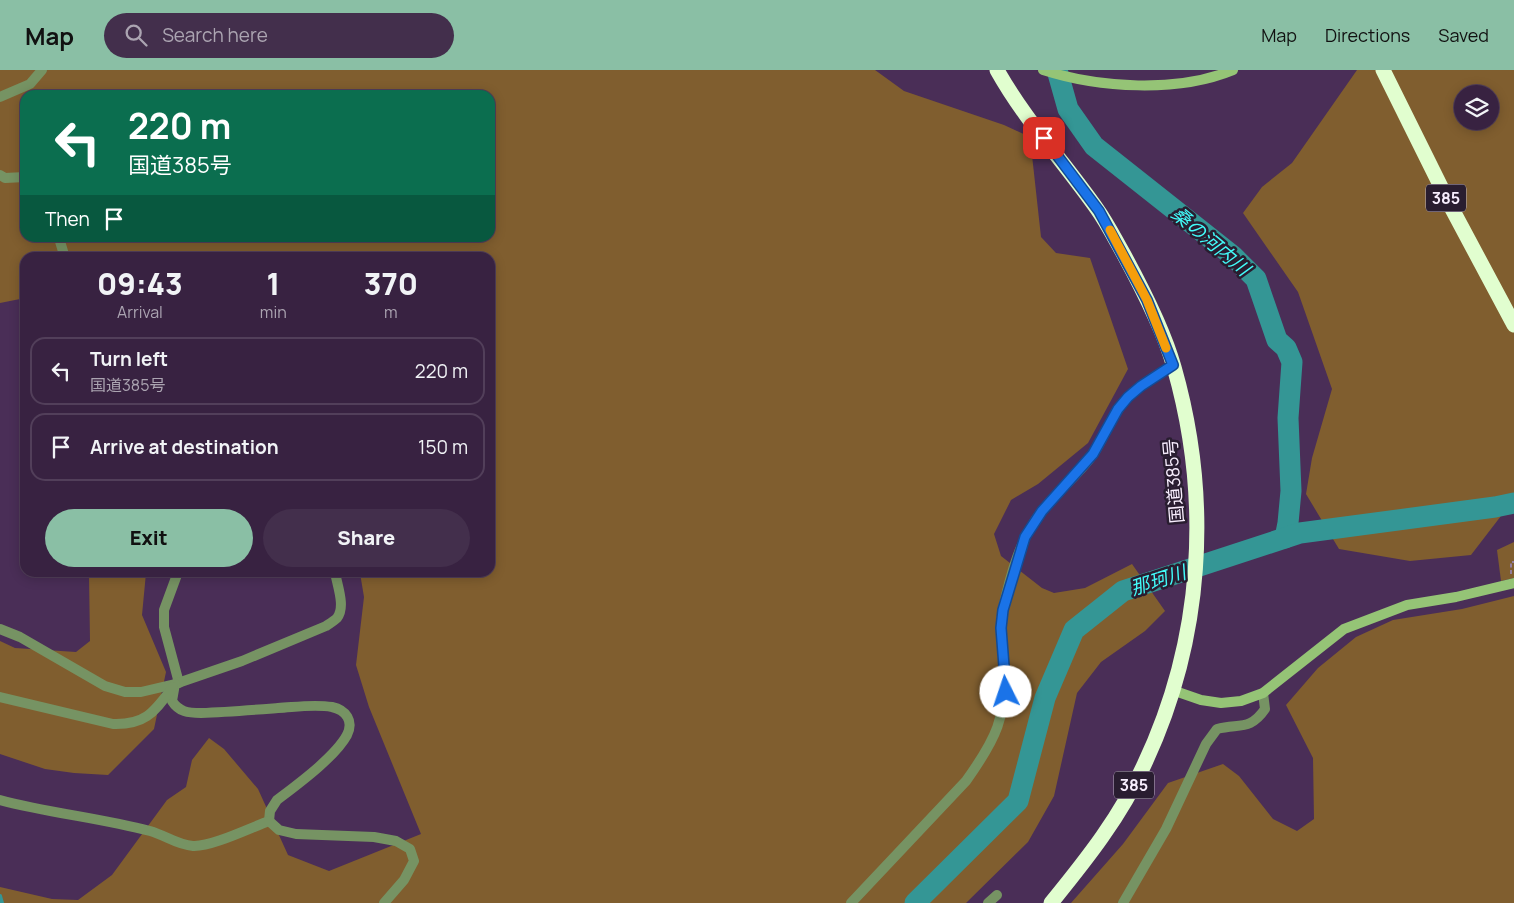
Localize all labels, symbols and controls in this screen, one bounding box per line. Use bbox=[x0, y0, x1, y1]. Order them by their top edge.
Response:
search box bbox=[104, 13, 454, 58]
text: Map bbox=[25, 19, 74, 52]
icon: search bbox=[122, 21, 150, 49]
text: Search here bbox=[162, 22, 268, 48]
text: Map bbox=[1261, 23, 1297, 47]
text: Directions bbox=[1325, 23, 1410, 47]
text: Saved bbox=[1438, 23, 1489, 47]
map controls bbox=[1454, 85, 1499, 130]
button: layers bbox=[1454, 85, 1499, 130]
text: 220 m bbox=[128, 102, 231, 150]
icon: left bbox=[45, 110, 110, 175]
pin bbox=[1023, 117, 1065, 159]
icon: arrive bbox=[1030, 124, 1058, 152]
text: 国道385号 bbox=[128, 150, 232, 180]
road number: 385 bbox=[1426, 185, 1466, 212]
water label: 桑の河内川 bbox=[1166, 201, 1257, 283]
icon: arrive bbox=[100, 205, 128, 233]
text: Then bbox=[45, 206, 90, 232]
text: 09:43 bbox=[97, 263, 183, 304]
text: 1 bbox=[266, 263, 280, 304]
text: 370 bbox=[364, 263, 418, 304]
text: Arrival bbox=[117, 301, 163, 323]
text: min bbox=[260, 301, 287, 323]
text: m bbox=[384, 301, 398, 323]
text: Turn left bbox=[90, 346, 168, 372]
icon: left bbox=[47, 357, 75, 385]
text: 220 m bbox=[415, 358, 468, 384]
text: 国道385号 bbox=[90, 374, 165, 396]
icon: arrive bbox=[47, 433, 75, 461]
text: Arrive at destination bbox=[90, 434, 279, 460]
text: 150 m bbox=[418, 434, 468, 460]
street label: 国道385号 bbox=[1157, 438, 1189, 524]
button: Exit bbox=[45, 509, 253, 567]
button: Share bbox=[263, 509, 470, 567]
water label: 那珂川 bbox=[1127, 558, 1191, 601]
position arrow bbox=[979, 665, 1031, 717]
road number: 385 bbox=[1114, 772, 1154, 798]

